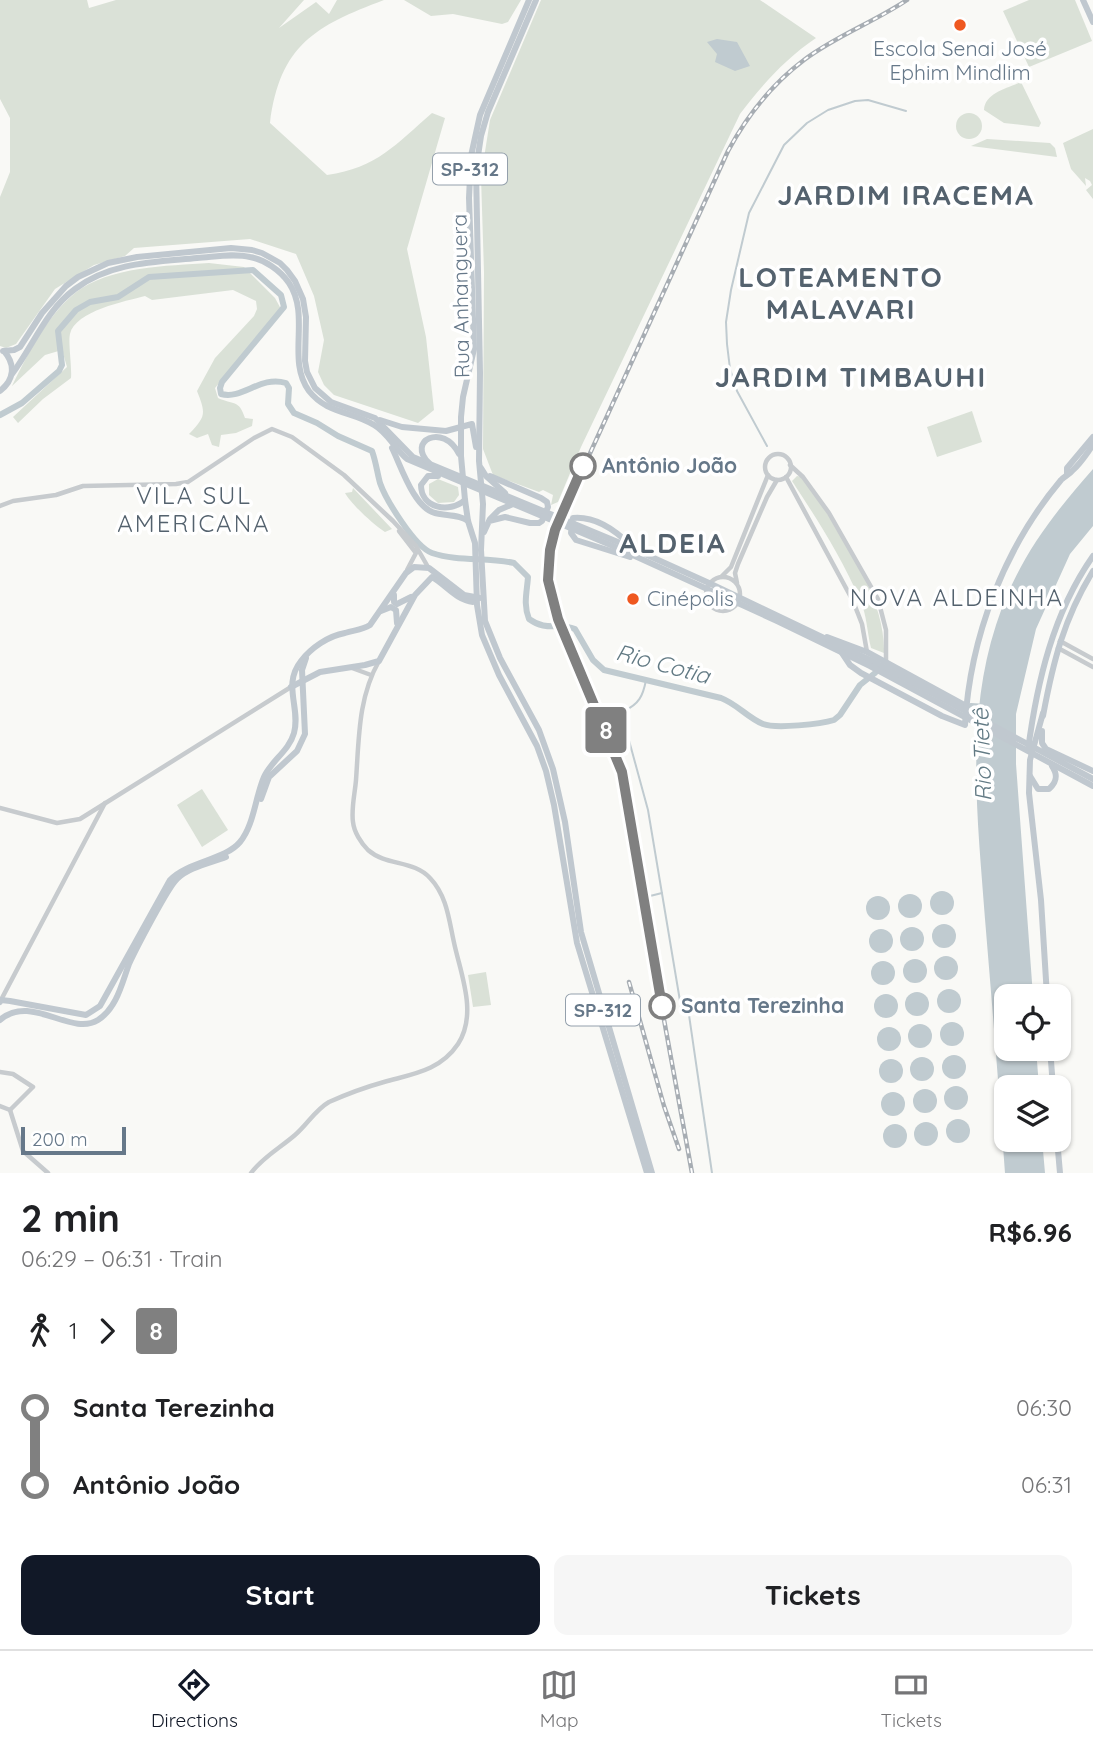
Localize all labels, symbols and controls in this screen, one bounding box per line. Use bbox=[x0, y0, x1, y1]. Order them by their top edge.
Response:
marker: Escola Senai José Ephim Mindlim bbox=[952, 17, 968, 33]
place label: Escola Senai José Ephim Mindlim bbox=[873, 35, 1047, 85]
road number: SP-312 bbox=[433, 154, 507, 184]
district label: JARDIM IRACEMA bbox=[777, 177, 1035, 212]
street label: Rua Anhanguera bbox=[446, 214, 474, 378]
district label: LOTEAMENTO MALAVARI bbox=[738, 259, 944, 326]
district label: JARDIM TIMBAUHI bbox=[715, 359, 987, 394]
place label: Antônio João bbox=[602, 452, 737, 478]
marker: Antônio João bbox=[570, 453, 596, 479]
district label: VILA SUL AMERICANA bbox=[117, 480, 271, 538]
district label: ALDEIA bbox=[619, 525, 727, 560]
district label: NOVA ALDEINHA bbox=[850, 582, 1064, 612]
place label: Cinépolis bbox=[647, 585, 734, 611]
marker: Cinépolis bbox=[625, 591, 641, 607]
water label: Rio Cotia bbox=[613, 637, 714, 690]
line badge: 8 bbox=[583, 707, 629, 753]
water label: Rio Tietê bbox=[965, 707, 998, 802]
text: 8 bbox=[599, 715, 613, 745]
map controls bbox=[994, 984, 1071, 1152]
button: locate bbox=[994, 984, 1071, 1061]
place label: Santa Terezinha bbox=[681, 992, 844, 1018]
marker: Santa Terezinha bbox=[649, 993, 675, 1019]
road number: SP-312 bbox=[566, 994, 640, 1026]
button: layers bbox=[994, 1075, 1071, 1152]
scale bar bbox=[21, 1124, 126, 1156]
text: 200 m bbox=[32, 1127, 88, 1151]
text: 2 min bbox=[21, 1194, 120, 1242]
text: R$6.96 bbox=[989, 1216, 1072, 1249]
text: 06:29 – 06:31 · Train bbox=[21, 1244, 222, 1273]
icon: walk bbox=[21, 1312, 59, 1350]
icon: forward bbox=[88, 1312, 126, 1350]
text: 1 bbox=[69, 1316, 78, 1345]
text: 8 bbox=[150, 1316, 163, 1346]
text: Santa Terezinha bbox=[73, 1391, 275, 1424]
text: 06:30 bbox=[1016, 1393, 1072, 1422]
text: Antônio João bbox=[73, 1468, 240, 1501]
text: 06:31 bbox=[1021, 1470, 1072, 1499]
button: Start bbox=[21, 1555, 540, 1635]
button: Tickets bbox=[554, 1555, 1072, 1635]
tab: Directions bbox=[151, 1666, 238, 1732]
tab: Map bbox=[540, 1666, 579, 1732]
tab: Tickets bbox=[880, 1666, 942, 1732]

